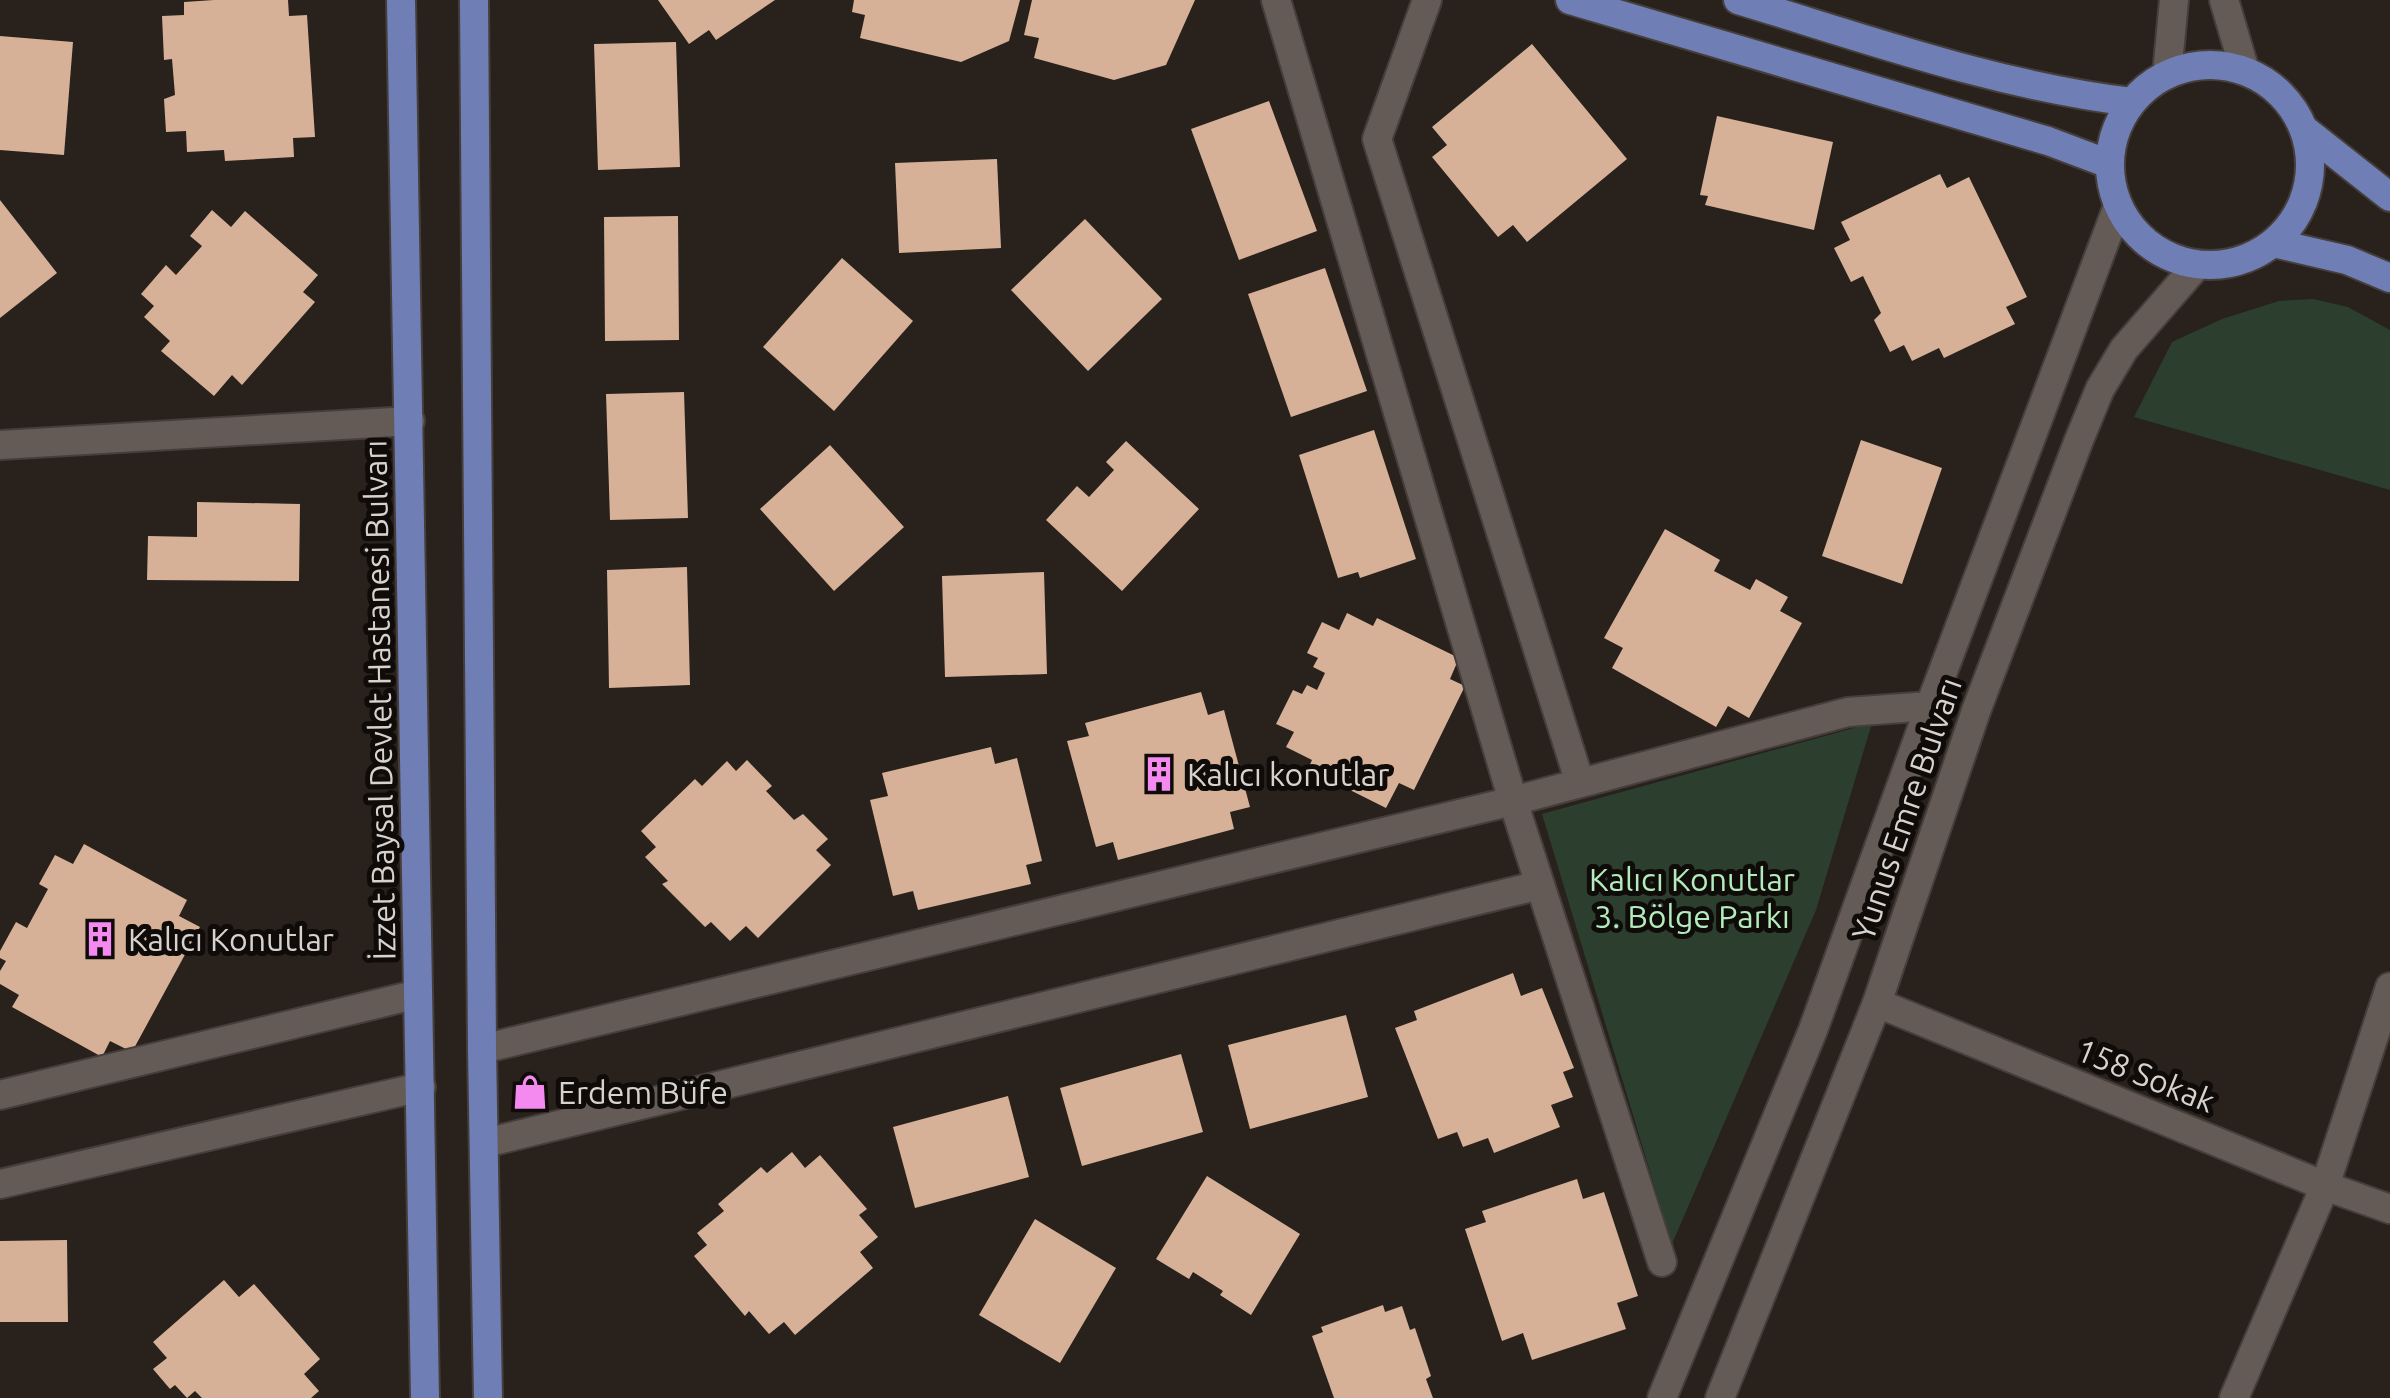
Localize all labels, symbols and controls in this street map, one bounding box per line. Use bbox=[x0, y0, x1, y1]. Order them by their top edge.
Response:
street label: İzzet Baysal Devlet Hastanesi Bulvarı bbox=[356, 440, 402, 960]
street label: Yunus Emre Bulvarı bbox=[1844, 673, 1968, 945]
building icon: Kalıcı konutlar bbox=[1140, 755, 1178, 793]
place label: Kalıcı konutlar bbox=[1187, 756, 1389, 792]
park label: Kalıcı Konutlar 3. Bölge Parkı bbox=[1589, 861, 1795, 934]
building icon: Kalıcı Konutlar bbox=[81, 920, 119, 958]
place label: Kalıcı Konutlar bbox=[128, 921, 334, 957]
street label: 158 Sokak bbox=[2072, 1031, 2220, 1119]
shop icon: Erdem Büfe bbox=[511, 1073, 549, 1111]
place label: Erdem Büfe bbox=[558, 1074, 728, 1110]

